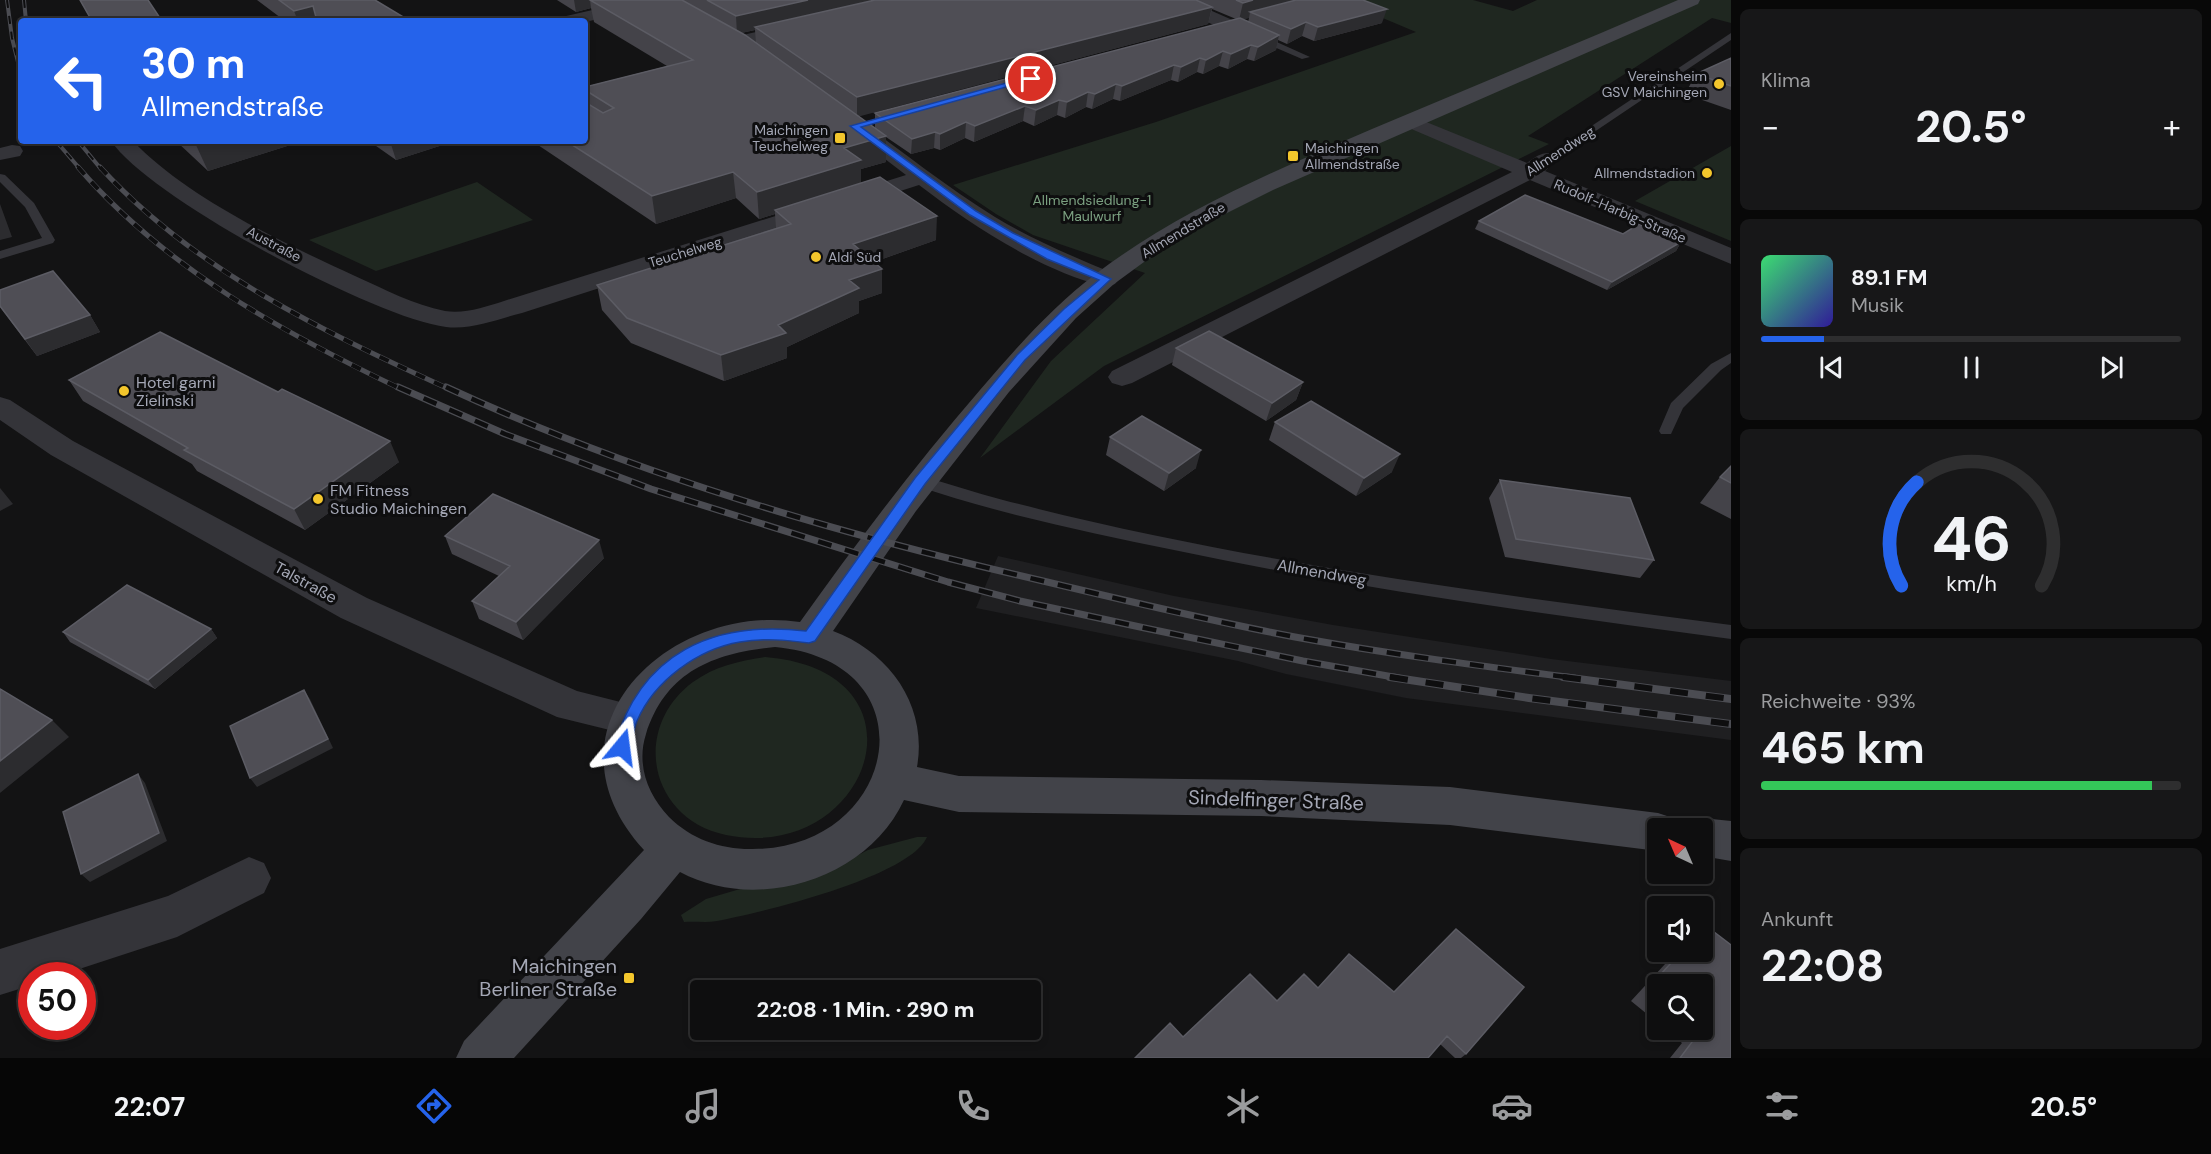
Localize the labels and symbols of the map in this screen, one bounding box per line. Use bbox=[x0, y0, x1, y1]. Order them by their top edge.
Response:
pin bbox=[1005, 53, 1056, 104]
place label: Vereinsheim GSV Maichingen bbox=[1602, 67, 1707, 101]
marker: Vereinsheim GSV Maichingen bbox=[1712, 77, 1726, 91]
place label: Maichingen Teuchelweg bbox=[752, 121, 828, 155]
street label: Allmendweg bbox=[1522, 122, 1598, 180]
marker: Maichingen Teuchelweg bbox=[833, 131, 847, 145]
place label: Maichingen Allmendstraße bbox=[1305, 139, 1400, 173]
marker: Maichingen Allmendstraße bbox=[1286, 149, 1300, 163]
place label: Allmendstadion bbox=[1594, 164, 1695, 182]
marker: Allmendstadion bbox=[1700, 166, 1714, 180]
street label: Rudolf-Harbig-Straße bbox=[1551, 175, 1689, 247]
park label: Allmendsiedlung-1 Maulwurf bbox=[1033, 191, 1151, 225]
street label: Allmendstraße bbox=[1138, 198, 1228, 262]
street label: Austraße bbox=[244, 222, 304, 266]
street label: Teuchelweg bbox=[646, 232, 724, 272]
place label: Aldi Süd bbox=[828, 248, 881, 266]
marker: Aldi Süd bbox=[809, 250, 823, 264]
place label: Hotel garni Zielinski bbox=[136, 372, 216, 411]
marker: Hotel garni Zielinski bbox=[117, 384, 131, 398]
place label: FM Fitness Studio Maichingen bbox=[330, 480, 467, 519]
marker: FM Fitness Studio Maichingen bbox=[311, 492, 325, 506]
street label: Allmendweg bbox=[1276, 554, 1368, 591]
street label: Talstraße bbox=[271, 557, 341, 608]
position arrow bbox=[590, 715, 654, 779]
street label: Sindelfinger Straße bbox=[1188, 784, 1364, 816]
north arrow bbox=[1647, 818, 1713, 884]
place label: Maichingen Berliner Straße bbox=[479, 953, 617, 1002]
speed limit sign: 50 bbox=[18, 962, 96, 1040]
marker: Maichingen Berliner Straße bbox=[622, 971, 636, 985]

